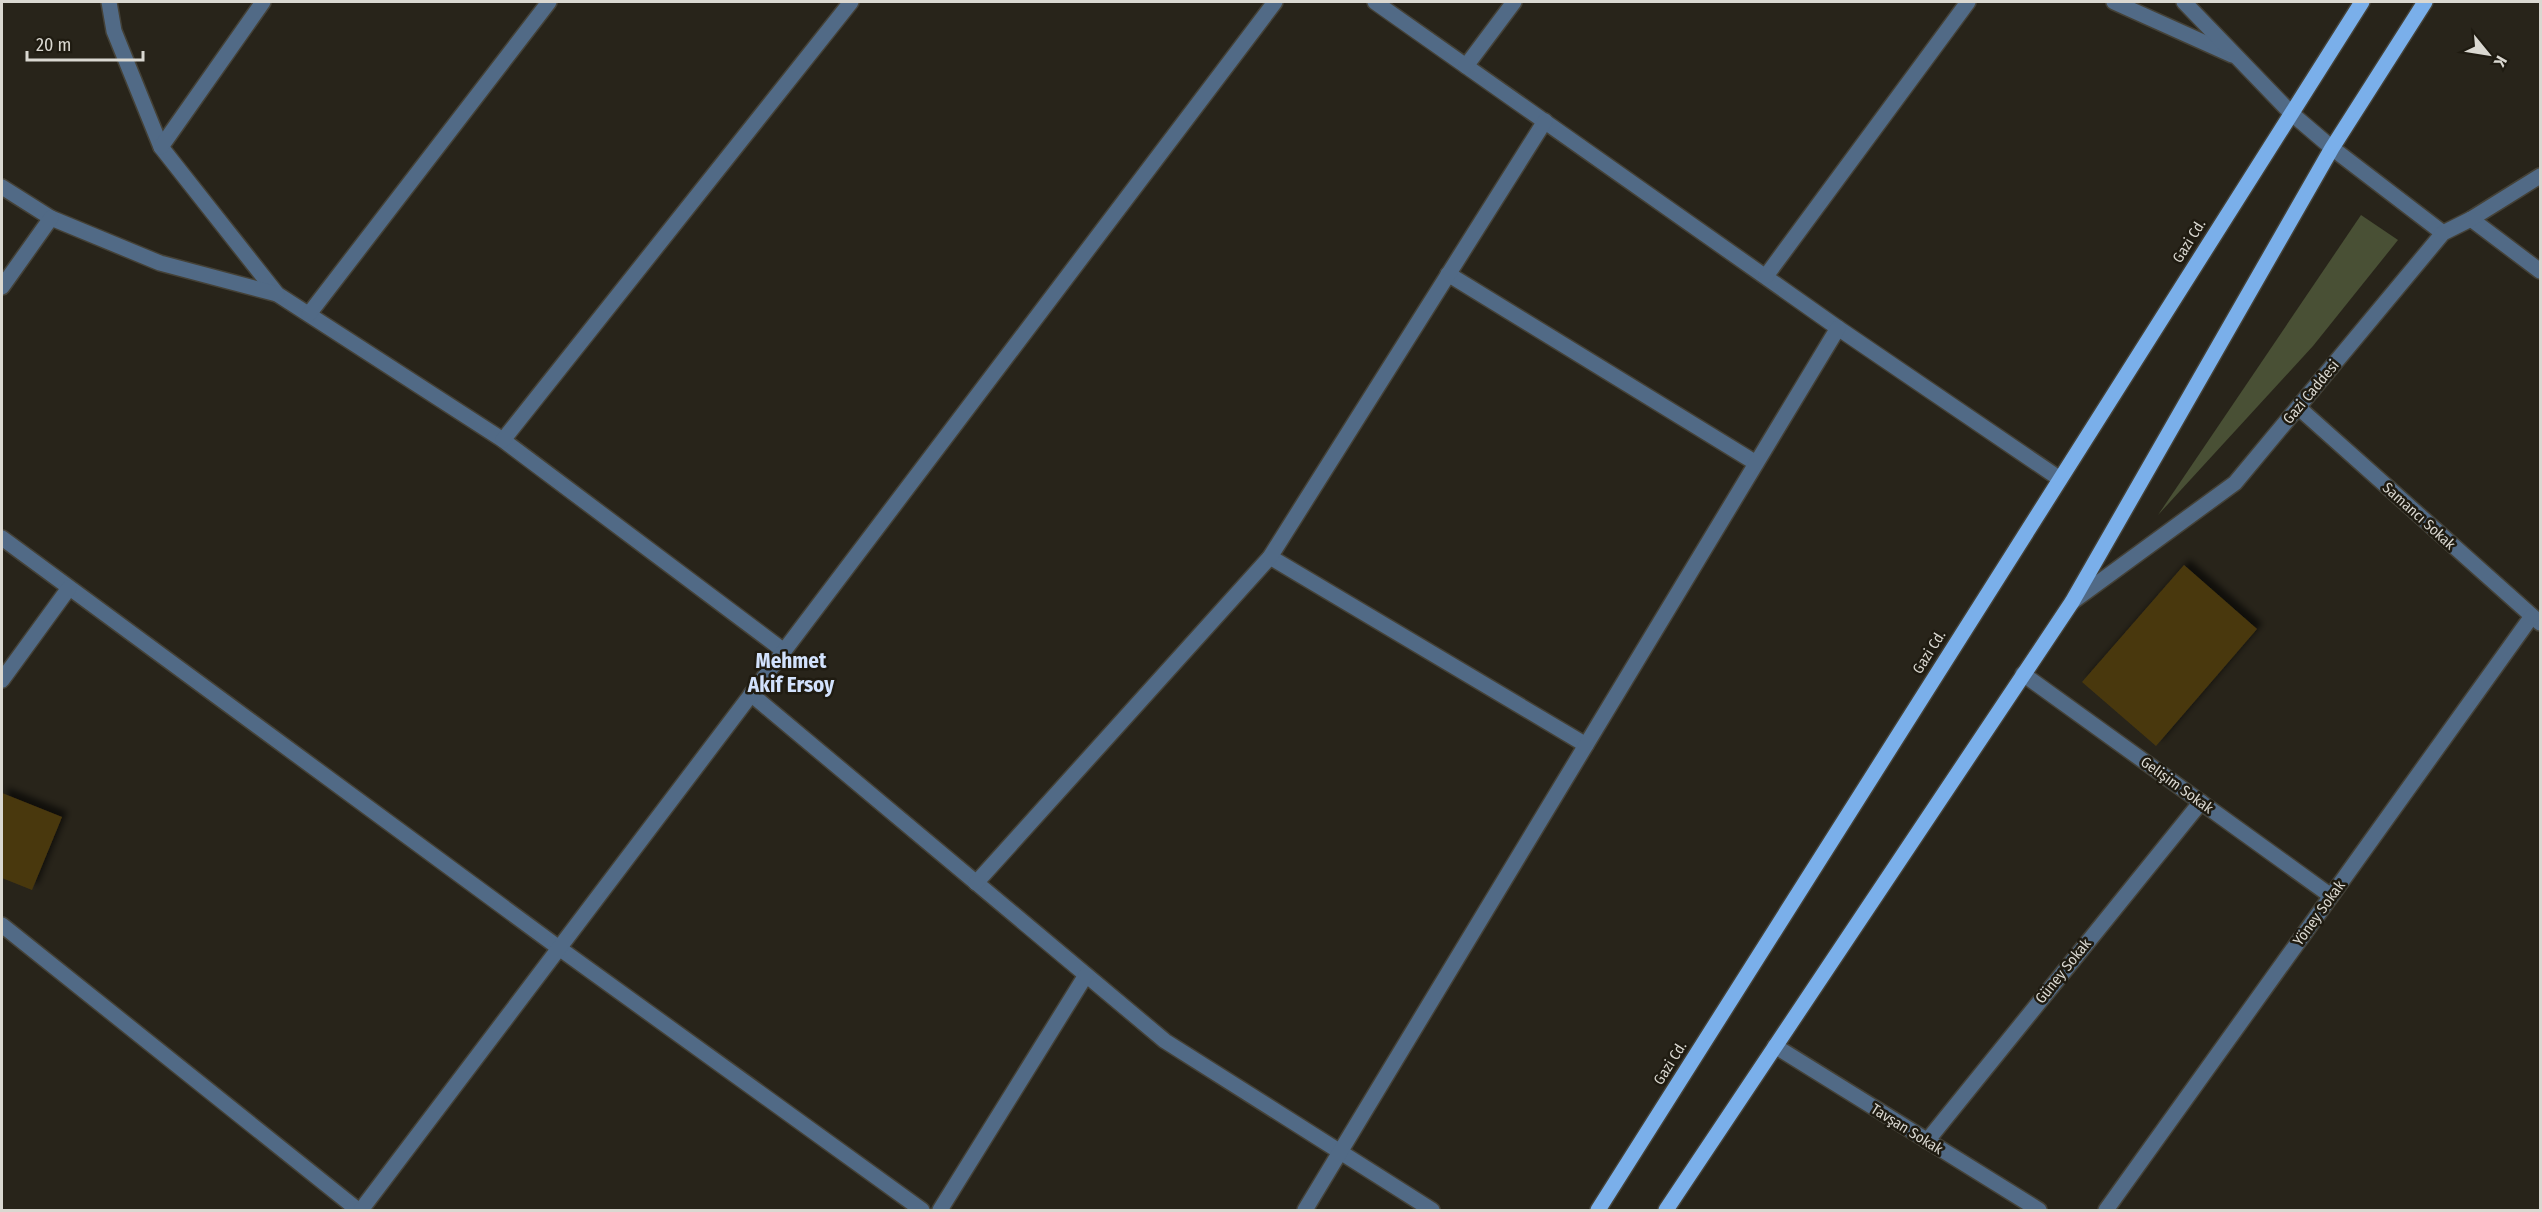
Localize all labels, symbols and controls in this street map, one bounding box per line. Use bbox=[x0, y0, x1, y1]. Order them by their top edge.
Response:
scale bar bbox=[27, 24, 142, 62]
north arrow bbox=[2458, 24, 2518, 84]
text: 20 m bbox=[36, 34, 71, 56]
text: K bbox=[2490, 52, 2511, 71]
street label: Gazi Cd. bbox=[2169, 216, 2209, 266]
street label: Gazi Caddesi bbox=[2279, 356, 2343, 428]
street label: Samancı Sokak bbox=[2379, 479, 2459, 553]
street label: Gazi Cd. bbox=[1909, 627, 1949, 677]
district label: Mehmet Akif Ersoy bbox=[747, 648, 835, 698]
street label: Gelişim Sokak bbox=[2137, 753, 2217, 817]
street label: Yöney Sokak bbox=[2289, 877, 2349, 949]
street label: Güney Sokak bbox=[2031, 935, 2095, 1007]
street label: Gazi Cd. bbox=[1650, 1038, 1690, 1088]
street label: Tavşan Sokak bbox=[1868, 1100, 1946, 1158]

